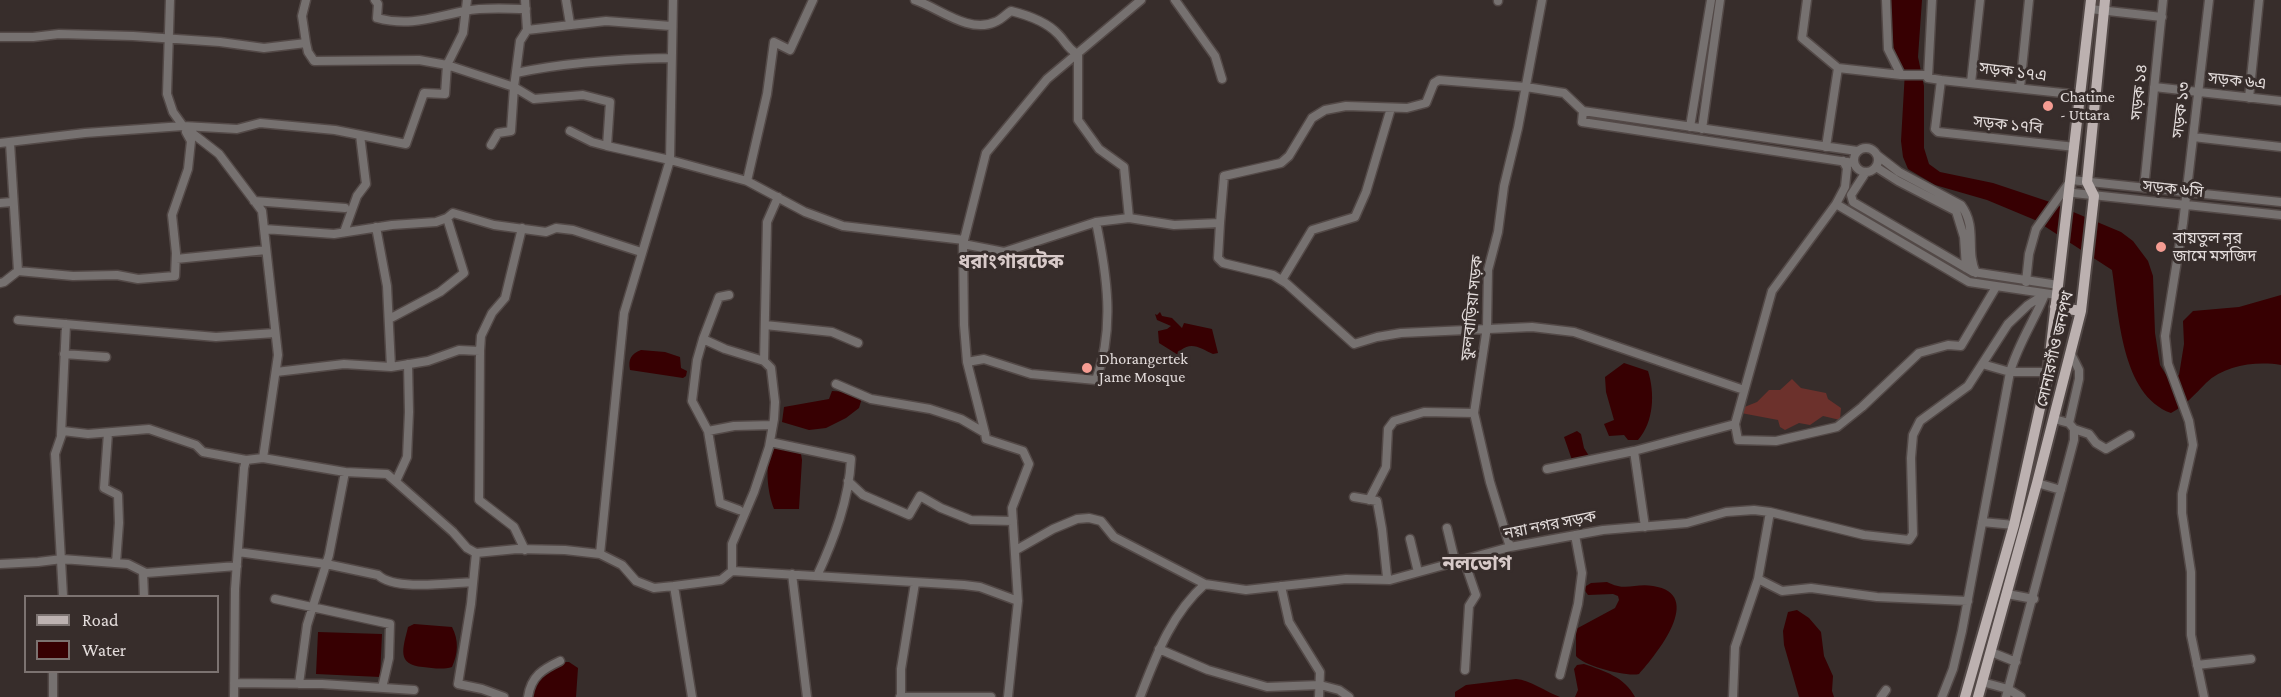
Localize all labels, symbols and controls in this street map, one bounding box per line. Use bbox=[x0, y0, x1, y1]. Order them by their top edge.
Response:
street label: সড়ক ১৭এ bbox=[1978, 58, 2048, 86]
street label: সড়ক ১৪ bbox=[2127, 63, 2151, 121]
street label: সড়ক ৬এ bbox=[2207, 68, 2267, 94]
street label: সড়ক ১৩ bbox=[2168, 81, 2194, 139]
place label: Chatime - Uttara bbox=[2060, 87, 2115, 125]
marker: Chatime - Uttara bbox=[2041, 99, 2055, 113]
street label: সড়ক ১৭বি bbox=[1972, 112, 2044, 138]
street label: সড়ক ৬সি bbox=[2142, 176, 2204, 202]
place label: বায়তুল নূর জামে মসজিদ bbox=[2173, 228, 2256, 266]
marker: বায়তুল নূর জামে মসজিদ bbox=[2154, 240, 2168, 254]
district label: ধরাংগারটেক bbox=[958, 250, 1064, 274]
street label: ফুলবাড়িয়া সড়ক bbox=[1457, 254, 1487, 362]
street label: সোনারগাঁও জনপথ bbox=[2032, 289, 2078, 409]
place label: Dhorangertek Jame Mosque bbox=[1099, 349, 1188, 387]
marker: Dhorangertek Jame Mosque bbox=[1080, 361, 1094, 375]
street label: নয়া নগর সড়ক bbox=[1502, 507, 1598, 543]
district label: নলভোগ bbox=[1442, 552, 1512, 576]
legend bbox=[24, 595, 219, 673]
text: Road bbox=[82, 610, 119, 630]
text: Water bbox=[82, 640, 126, 660]

